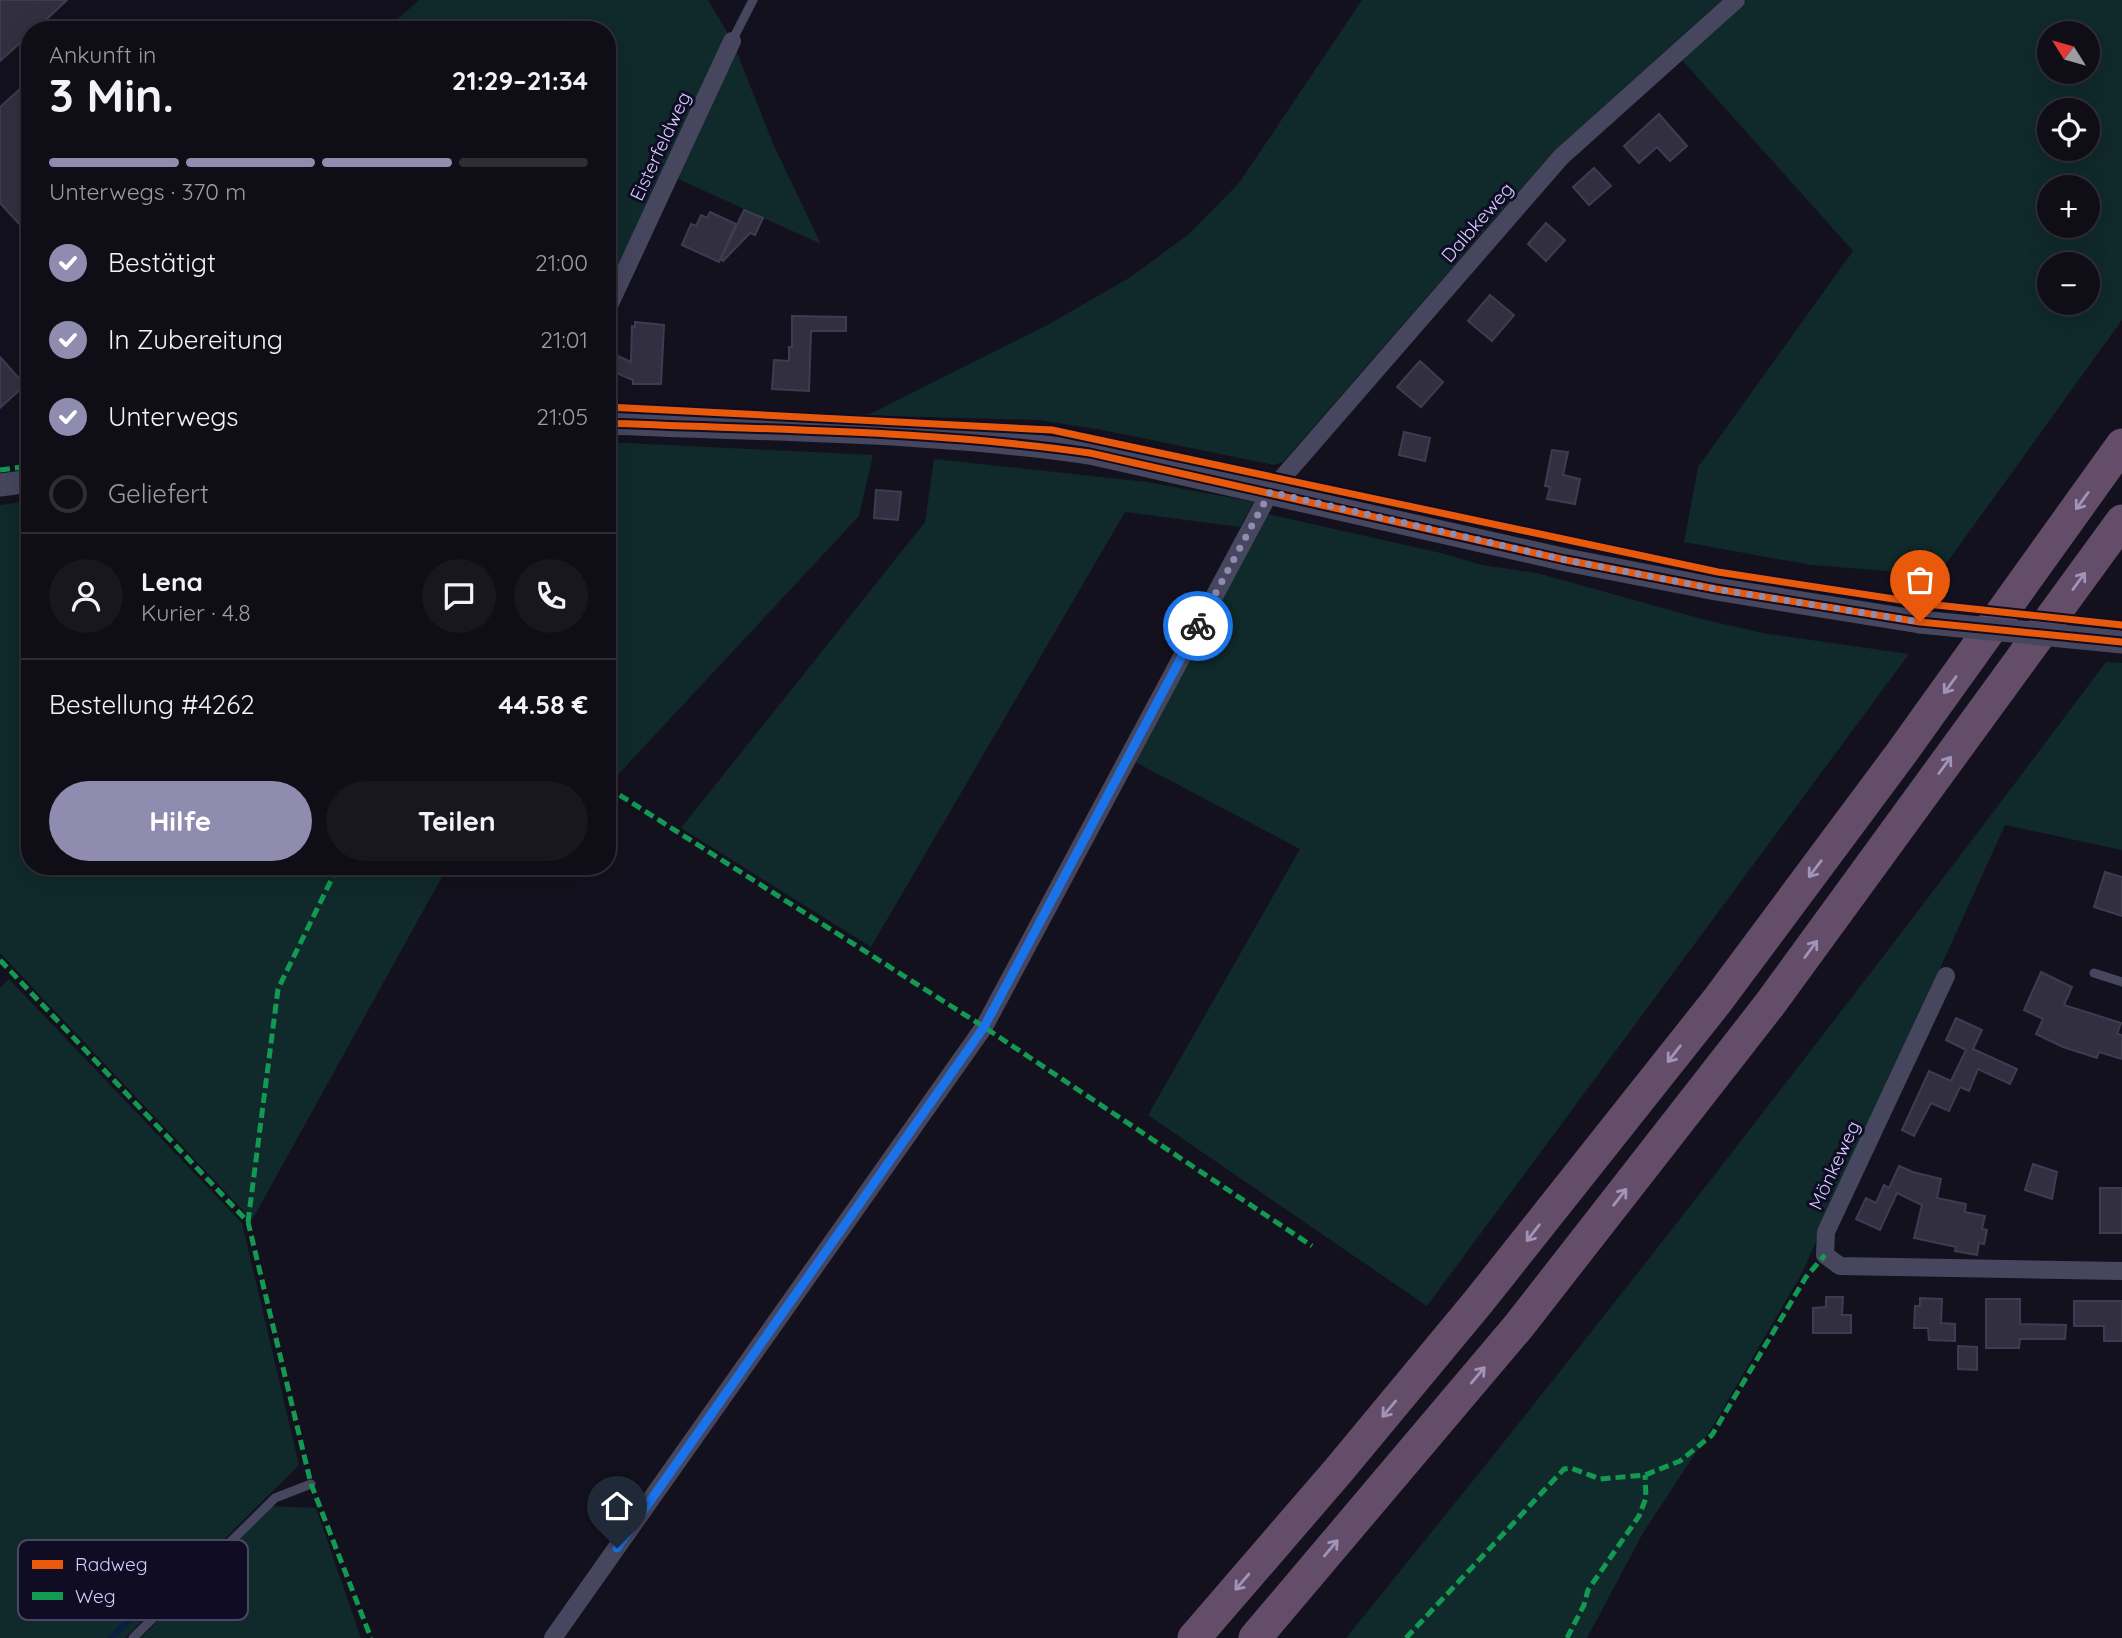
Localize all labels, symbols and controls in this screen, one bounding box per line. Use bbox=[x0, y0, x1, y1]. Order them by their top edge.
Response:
north arrow bbox=[2037, 21, 2100, 84]
map controls bbox=[2037, 21, 2100, 315]
text: Ankunft in bbox=[49, 40, 156, 69]
text: 21:29–21:34 bbox=[452, 64, 588, 97]
text: 3 Min. bbox=[49, 66, 174, 124]
street label: Eisterfeldweg bbox=[624, 88, 696, 204]
button: locate bbox=[2037, 98, 2100, 161]
button: + bbox=[2037, 175, 2100, 238]
text: Unterwegs · 370 m bbox=[49, 177, 246, 206]
street label: Dalbkeweg bbox=[1436, 177, 1518, 267]
icon: check bbox=[49, 244, 87, 282]
text: Bestätigt bbox=[108, 246, 216, 279]
text: 21:00 bbox=[535, 248, 588, 277]
button: − bbox=[2037, 252, 2100, 315]
icon: check bbox=[49, 321, 87, 359]
text: In Zubereitung bbox=[108, 323, 283, 356]
text: 21:01 bbox=[540, 325, 588, 354]
icon: check bbox=[49, 398, 87, 436]
text: Unterwegs bbox=[108, 400, 239, 433]
text: 21:05 bbox=[536, 402, 588, 431]
text: Geliefert bbox=[108, 477, 209, 510]
one-way arrow bbox=[2075, 491, 2089, 510]
pin bbox=[1890, 550, 1950, 622]
button: person bbox=[49, 559, 123, 633]
button: chat bbox=[422, 559, 496, 633]
button: phone bbox=[514, 559, 588, 633]
icon: bag bbox=[1901, 561, 1939, 599]
text: Lena bbox=[141, 565, 203, 598]
one-way arrow bbox=[2072, 572, 2086, 591]
courier bbox=[1163, 591, 1233, 661]
text: Kurier · 4.8 bbox=[141, 598, 251, 627]
icon: bike bbox=[1179, 607, 1217, 645]
one-way arrow bbox=[1942, 675, 1957, 694]
text: Bestellung #4262 bbox=[49, 688, 255, 721]
text: 44.58 € bbox=[498, 688, 588, 721]
one-way arrow bbox=[1937, 756, 1952, 775]
button: Hilfe bbox=[49, 781, 312, 861]
button: Teilen bbox=[326, 781, 588, 861]
one-way arrow bbox=[1808, 859, 1822, 878]
one-way arrow bbox=[1803, 940, 1818, 958]
one-way arrow bbox=[1667, 1045, 1682, 1063]
street label: Mönkeweg bbox=[1803, 1117, 1865, 1213]
one-way arrow bbox=[1612, 1188, 1627, 1206]
one-way arrow bbox=[1525, 1223, 1541, 1241]
one-way arrow bbox=[1470, 1366, 1486, 1384]
one-way arrow bbox=[1382, 1400, 1398, 1418]
pin bbox=[587, 1476, 647, 1548]
icon: home bbox=[598, 1487, 636, 1525]
legend bbox=[18, 1540, 248, 1620]
one-way arrow bbox=[1323, 1540, 1339, 1558]
text: Radweg bbox=[75, 1552, 148, 1576]
one-way arrow bbox=[1234, 1573, 1250, 1591]
text: Weg bbox=[75, 1584, 116, 1608]

